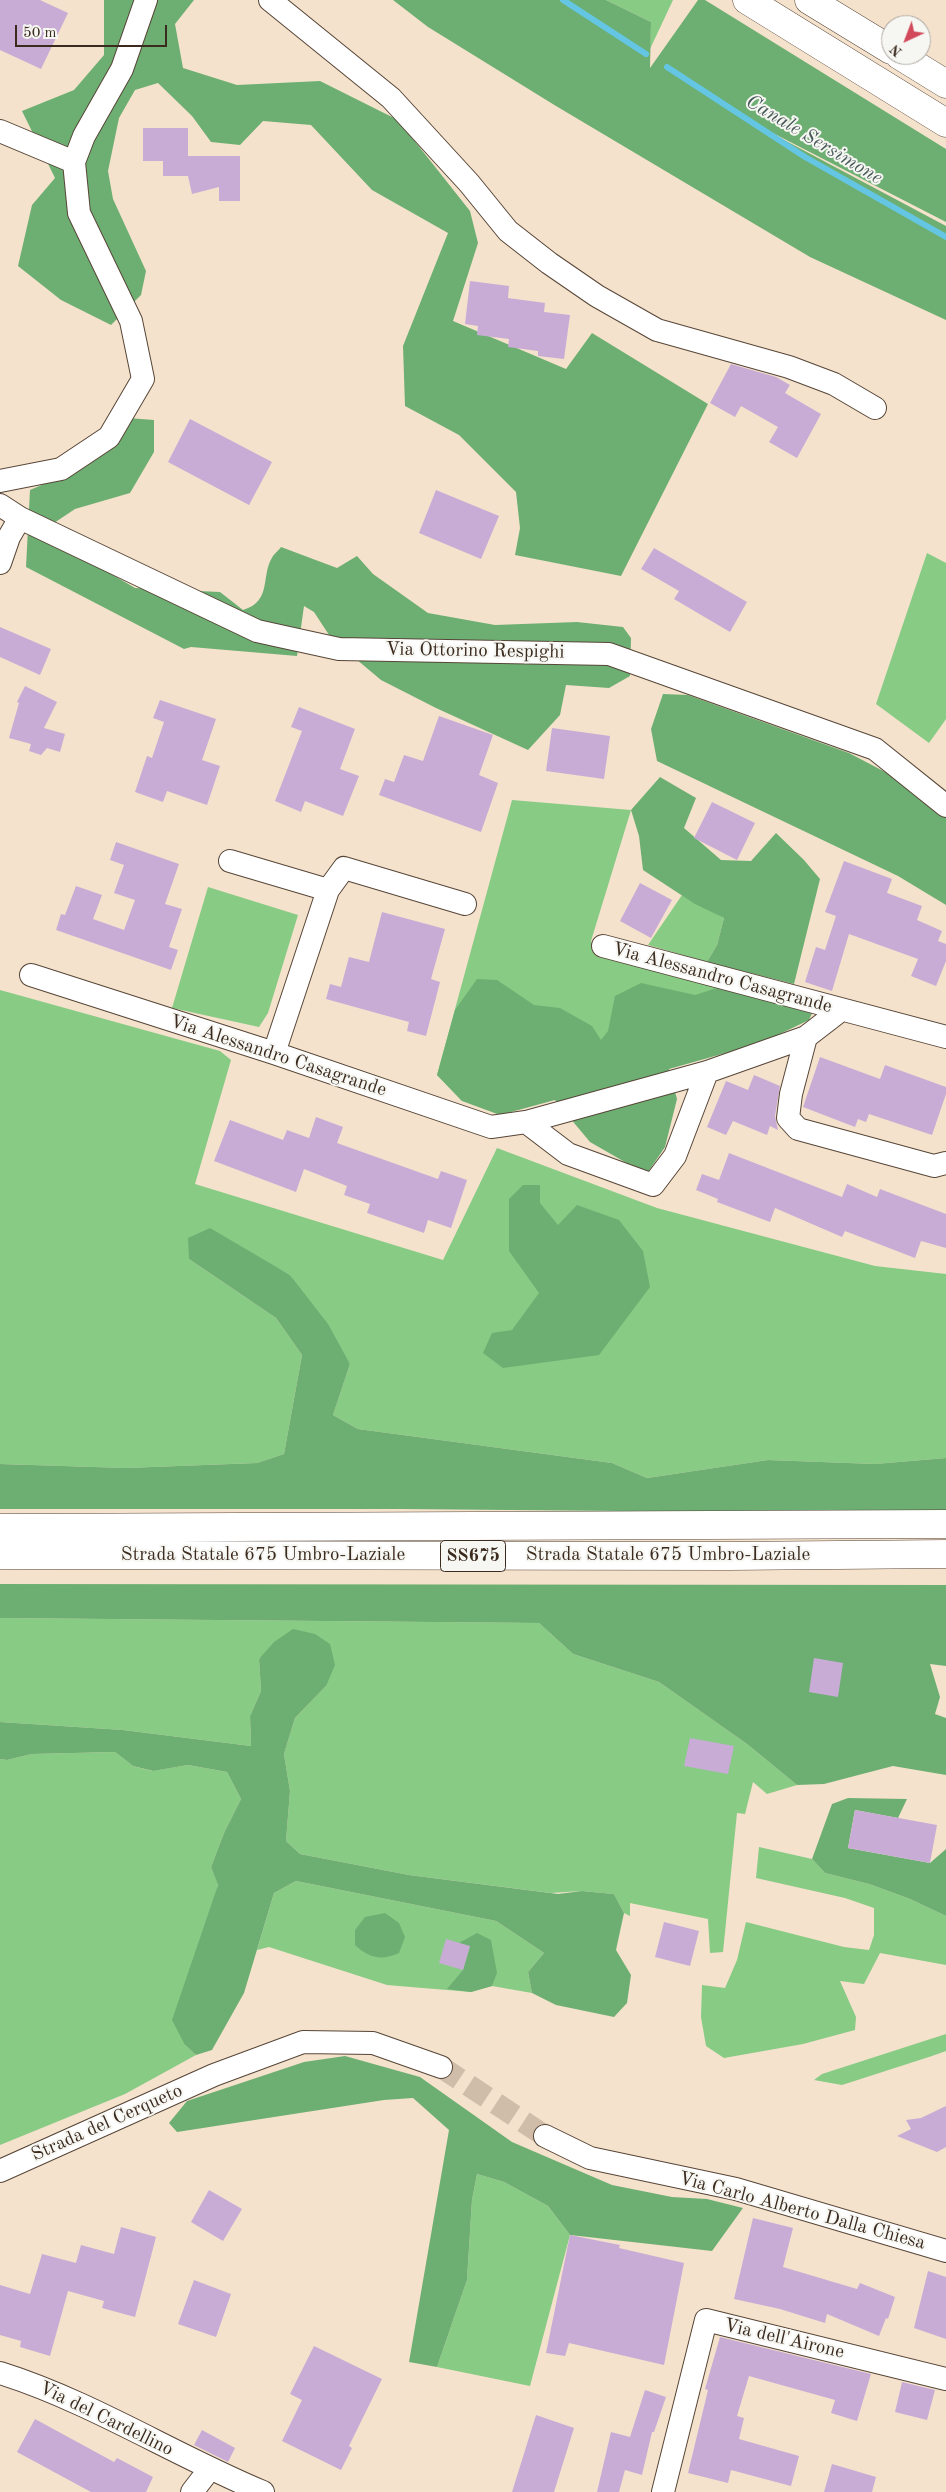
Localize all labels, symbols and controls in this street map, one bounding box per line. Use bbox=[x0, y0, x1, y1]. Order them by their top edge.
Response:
scale bar bbox=[18, 15, 170, 47]
north arrow bbox=[881, 15, 931, 65]
text: 50 m bbox=[23, 26, 57, 41]
text: N bbox=[888, 41, 905, 59]
water label: Canale Sersimone bbox=[741, 90, 887, 190]
street label: Via Ottorino Respighi bbox=[385, 638, 565, 664]
street label: Via Alessandro Casagrande bbox=[610, 938, 834, 1018]
street label: Via Alessandro Casagrande bbox=[167, 1010, 389, 1102]
road number: SS675 bbox=[440, 1540, 506, 1572]
street label: Strada Statale 675 Umbro-Laziale bbox=[121, 1544, 405, 1566]
street label: Strada Statale 675 Umbro-Laziale bbox=[526, 1544, 810, 1566]
street label: Strada del Cerqueto bbox=[28, 2079, 186, 2167]
street label: Via Carlo Alberto Dalla Chiesa bbox=[676, 2167, 928, 2255]
street label: Via dell'Airone bbox=[722, 2314, 846, 2364]
street label: Via del Cardellino bbox=[35, 2377, 177, 2461]

